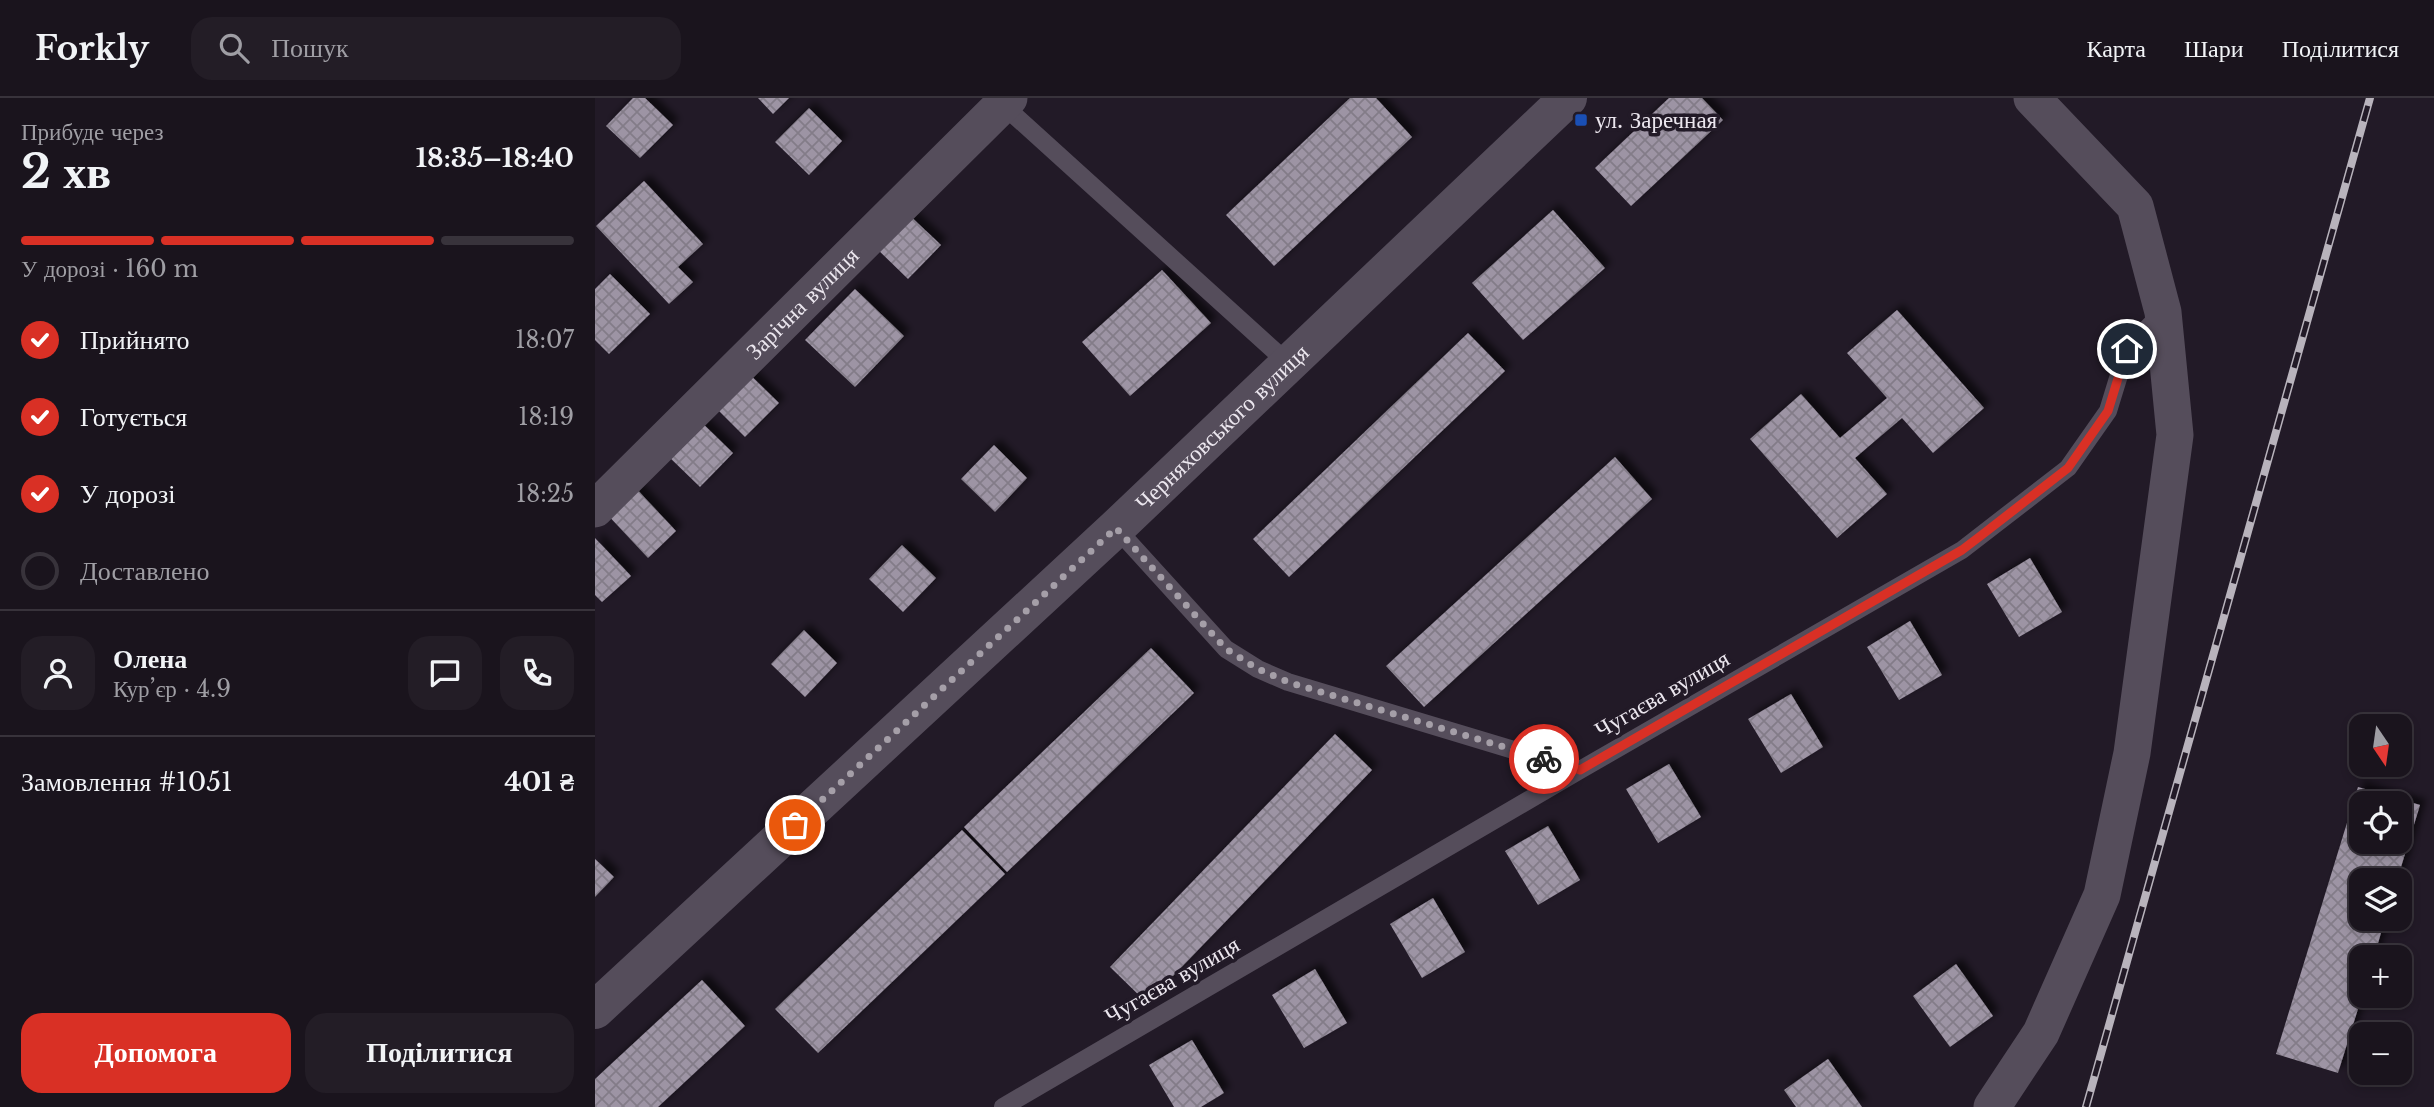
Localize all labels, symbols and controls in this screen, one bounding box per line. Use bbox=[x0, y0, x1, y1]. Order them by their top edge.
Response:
search box bbox=[191, 17, 681, 80]
text: Forkly bbox=[35, 28, 149, 69]
icon: search bbox=[215, 29, 253, 67]
text: Пошук bbox=[271, 32, 349, 64]
text: Карта bbox=[2086, 34, 2146, 63]
text: Шари bbox=[2184, 34, 2244, 63]
text: Поділитися bbox=[2282, 34, 2399, 63]
place label: ул. Заречная bbox=[1595, 106, 1718, 134]
marker: ул. Заречная bbox=[1573, 112, 1589, 128]
text: Прибуде через bbox=[21, 118, 164, 146]
text: 18:35–18:40 bbox=[416, 142, 574, 174]
text: 2 хв bbox=[21, 143, 111, 200]
street label: Зарічна вулиця bbox=[740, 241, 865, 365]
text: У дорозі · 160 m bbox=[21, 255, 198, 283]
pin bbox=[2097, 319, 2157, 379]
icon: check bbox=[21, 321, 59, 359]
text: Прийнято bbox=[80, 324, 190, 356]
text: 18:07 bbox=[515, 326, 574, 354]
icon: home bbox=[2108, 330, 2146, 368]
street label: Черняховського вулиця bbox=[1129, 338, 1315, 516]
icon: check bbox=[21, 398, 59, 436]
text: Готується bbox=[80, 401, 187, 433]
text: 18:19 bbox=[518, 403, 574, 431]
icon: check bbox=[21, 475, 59, 513]
text: У дорозі bbox=[80, 478, 176, 510]
text: 18:25 bbox=[516, 480, 574, 508]
text: Доставлено bbox=[80, 555, 210, 587]
button: person bbox=[21, 636, 95, 710]
button: chat bbox=[408, 636, 482, 710]
button: phone bbox=[500, 636, 574, 710]
text: Олена bbox=[113, 643, 187, 675]
street label: Чугаєва вулиця bbox=[1590, 644, 1735, 744]
text: Кур’єр · 4.9 bbox=[113, 675, 231, 703]
north arrow bbox=[2349, 714, 2411, 777]
map controls bbox=[2349, 714, 2412, 1085]
courier bbox=[1509, 724, 1579, 794]
icon: bike bbox=[1525, 740, 1563, 778]
text: Замовлення #1051 bbox=[21, 766, 233, 798]
text: 401 ₴ bbox=[504, 766, 574, 798]
button: locate bbox=[2349, 791, 2412, 854]
pin bbox=[765, 795, 825, 855]
icon: bag bbox=[776, 806, 814, 844]
button: layers bbox=[2349, 868, 2412, 931]
street label: Чугаєва вулиця bbox=[1100, 930, 1245, 1030]
button: + bbox=[2349, 945, 2412, 1008]
button: Допомога bbox=[21, 1013, 291, 1093]
button: Поділитися bbox=[305, 1013, 574, 1093]
button: − bbox=[2349, 1022, 2412, 1085]

